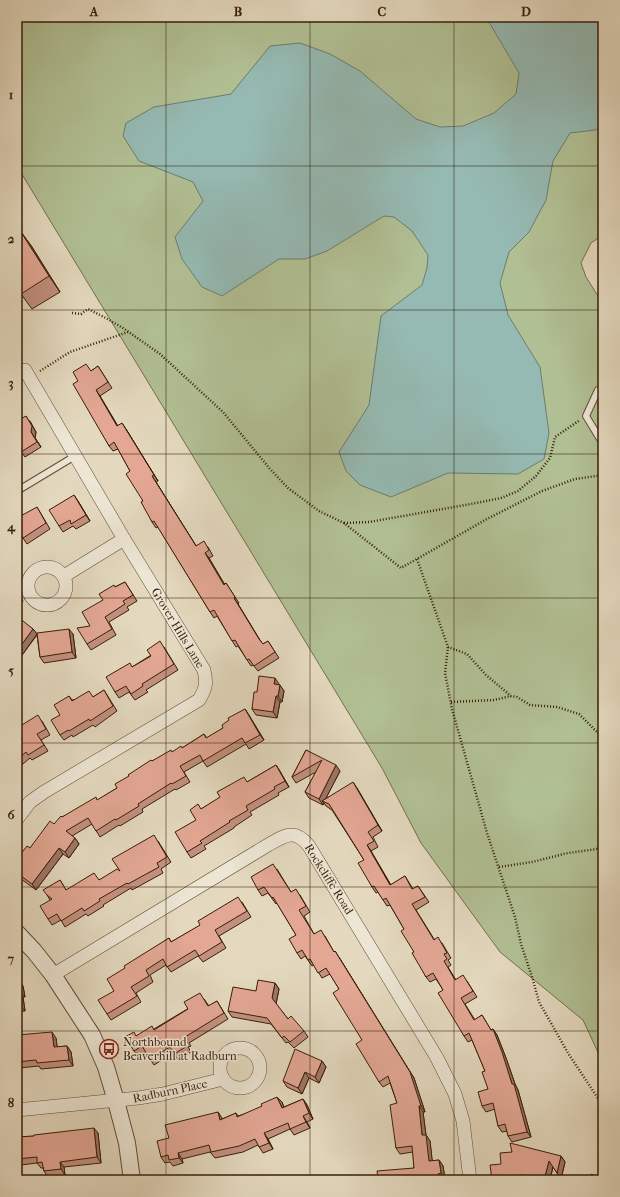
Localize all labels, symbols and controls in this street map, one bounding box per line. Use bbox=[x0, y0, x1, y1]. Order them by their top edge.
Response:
text: A bbox=[89, 4, 99, 19]
text: B bbox=[234, 4, 243, 19]
text: C bbox=[378, 4, 387, 19]
text: D bbox=[521, 4, 531, 19]
text: 1 bbox=[9, 87, 14, 102]
text: 2 bbox=[8, 231, 15, 246]
text: 3 bbox=[8, 375, 14, 391]
text: 4 bbox=[6, 519, 16, 535]
street label: Grover Hills Lane bbox=[149, 585, 207, 671]
text: 5 bbox=[8, 663, 14, 678]
text: 6 bbox=[7, 807, 15, 822]
street label: Rockcliffe Road bbox=[302, 841, 356, 917]
text: 7 bbox=[7, 951, 15, 966]
place label: Northbound Beaverhill at Radburn bbox=[123, 1035, 237, 1063]
bus stop icon: Northbound Beaverhill at Radburn bbox=[98, 1038, 120, 1060]
street label: Radburn Place bbox=[131, 1076, 209, 1106]
text: 8 bbox=[8, 1095, 15, 1110]

